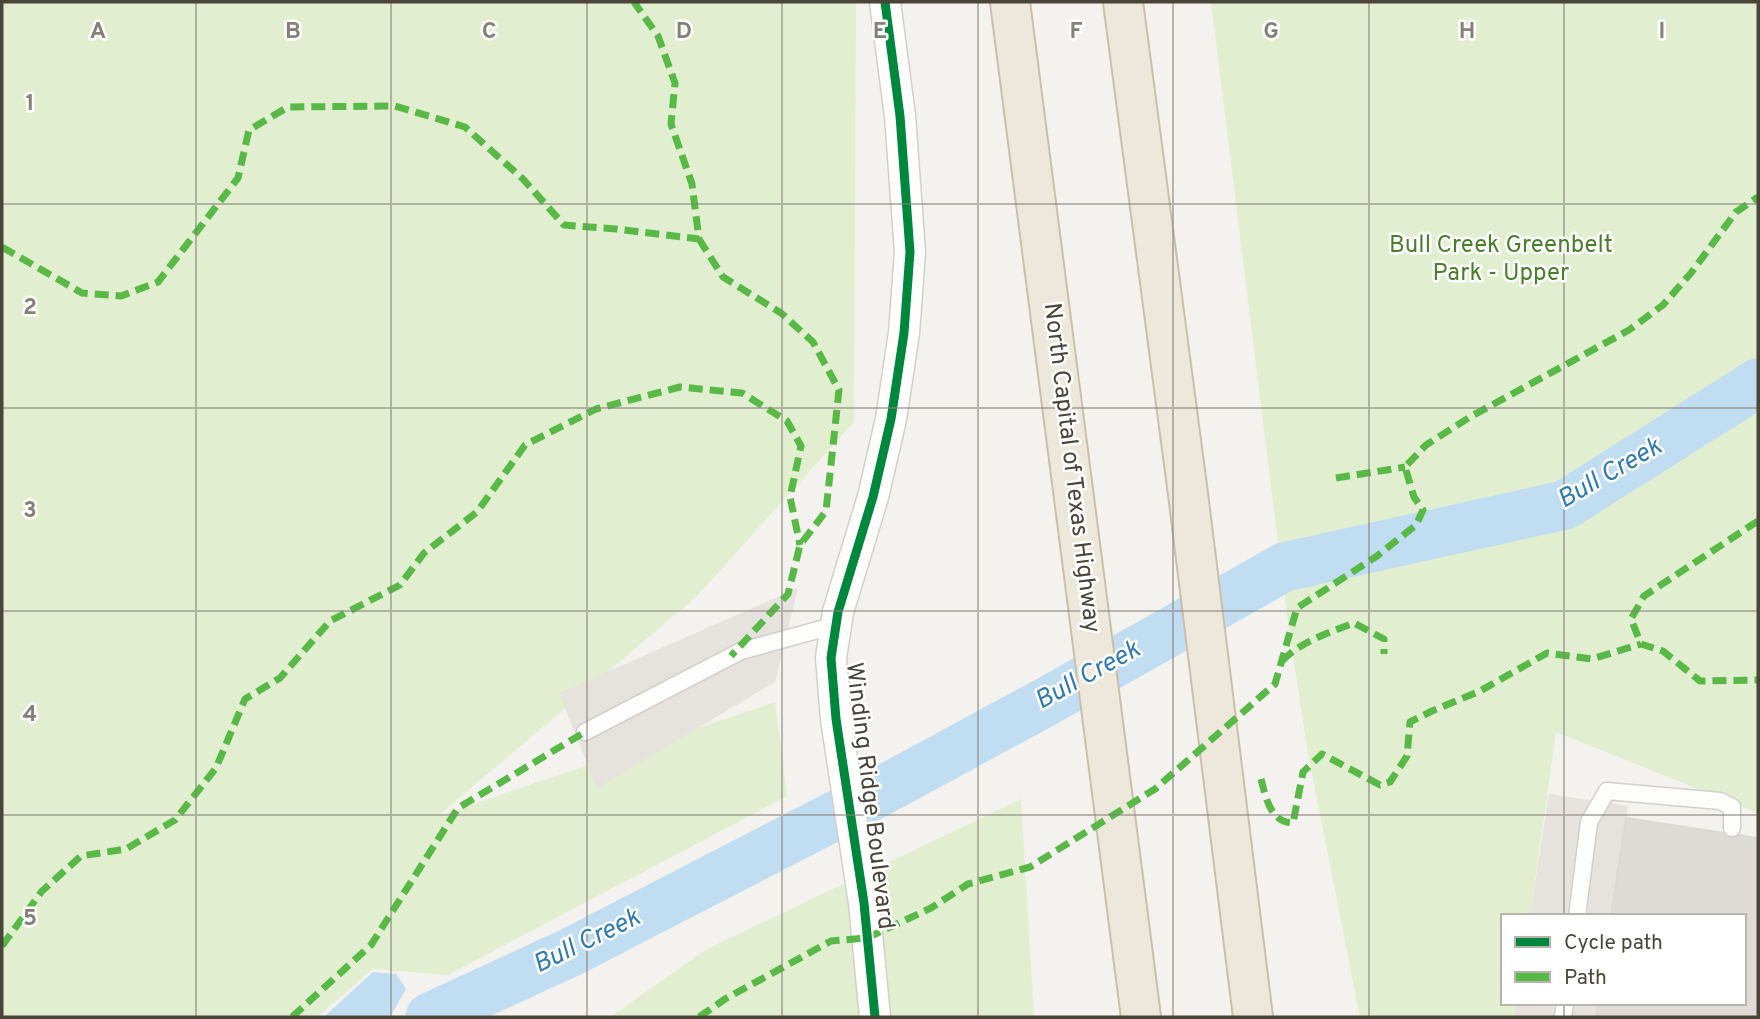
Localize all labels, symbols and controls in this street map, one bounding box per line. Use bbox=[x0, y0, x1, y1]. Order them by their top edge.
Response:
text: A bbox=[90, 18, 106, 47]
text: B bbox=[285, 18, 301, 47]
text: C bbox=[482, 18, 496, 47]
text: D bbox=[676, 18, 692, 47]
text: E bbox=[873, 18, 887, 47]
text: F bbox=[1069, 18, 1083, 47]
text: G bbox=[1263, 18, 1279, 47]
text: H bbox=[1459, 18, 1475, 47]
text: I bbox=[1659, 18, 1665, 47]
text: 1 bbox=[25, 90, 35, 119]
park label: Bull Creek Greenbelt Park - Upper bbox=[1389, 231, 1613, 289]
text: 2 bbox=[23, 294, 37, 323]
street label: North Capital of Texas Highway bbox=[1036, 301, 1106, 635]
water label: Bull Creek bbox=[1552, 430, 1669, 517]
text: 3 bbox=[23, 497, 37, 526]
water label: Bull Creek bbox=[1030, 633, 1147, 718]
street label: Winding Ridge Boulevard bbox=[838, 661, 900, 931]
text: 4 bbox=[23, 701, 37, 730]
water label: Bull Creek bbox=[528, 902, 647, 982]
text: 5 bbox=[23, 905, 37, 934]
legend bbox=[1501, 914, 1746, 1005]
text: Cycle path bbox=[1564, 930, 1663, 957]
text: Path bbox=[1564, 965, 1607, 992]

